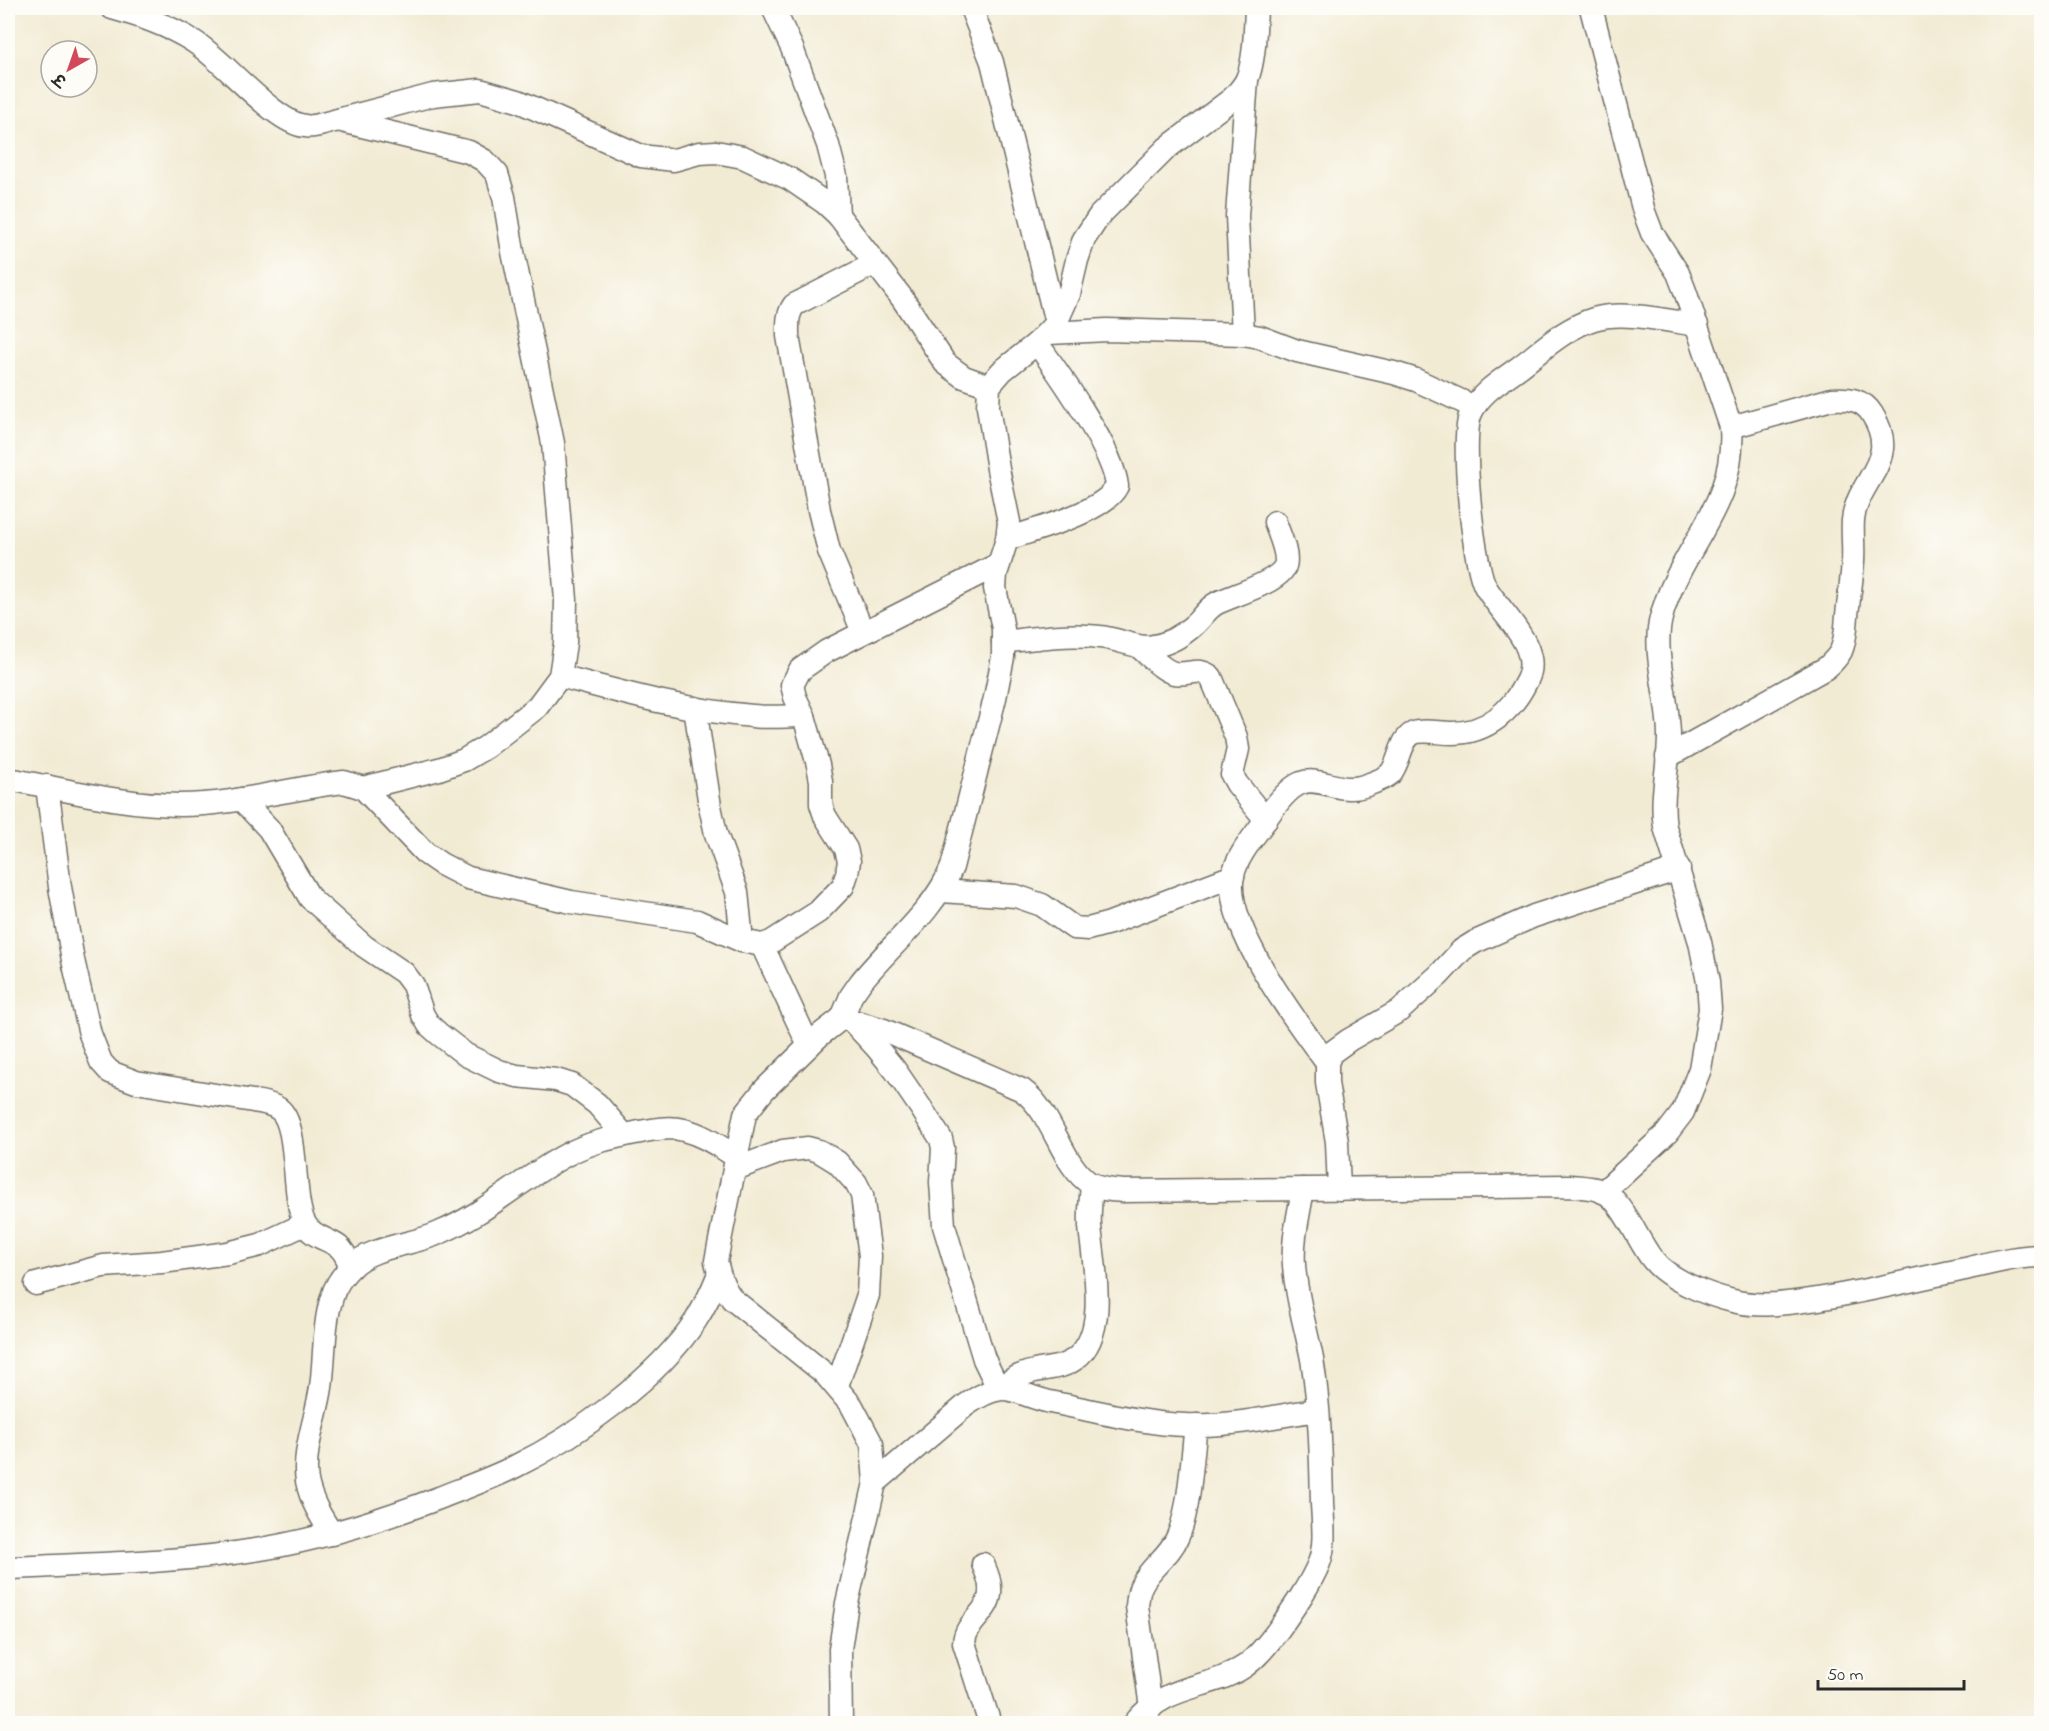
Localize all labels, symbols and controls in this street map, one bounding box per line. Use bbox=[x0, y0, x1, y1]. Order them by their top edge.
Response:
north arrow bbox=[39, 39, 99, 99]
text: उ bbox=[48, 65, 74, 93]
scale bar bbox=[1818, 1653, 1964, 1691]
text: 50 m bbox=[1827, 1663, 1864, 1689]

